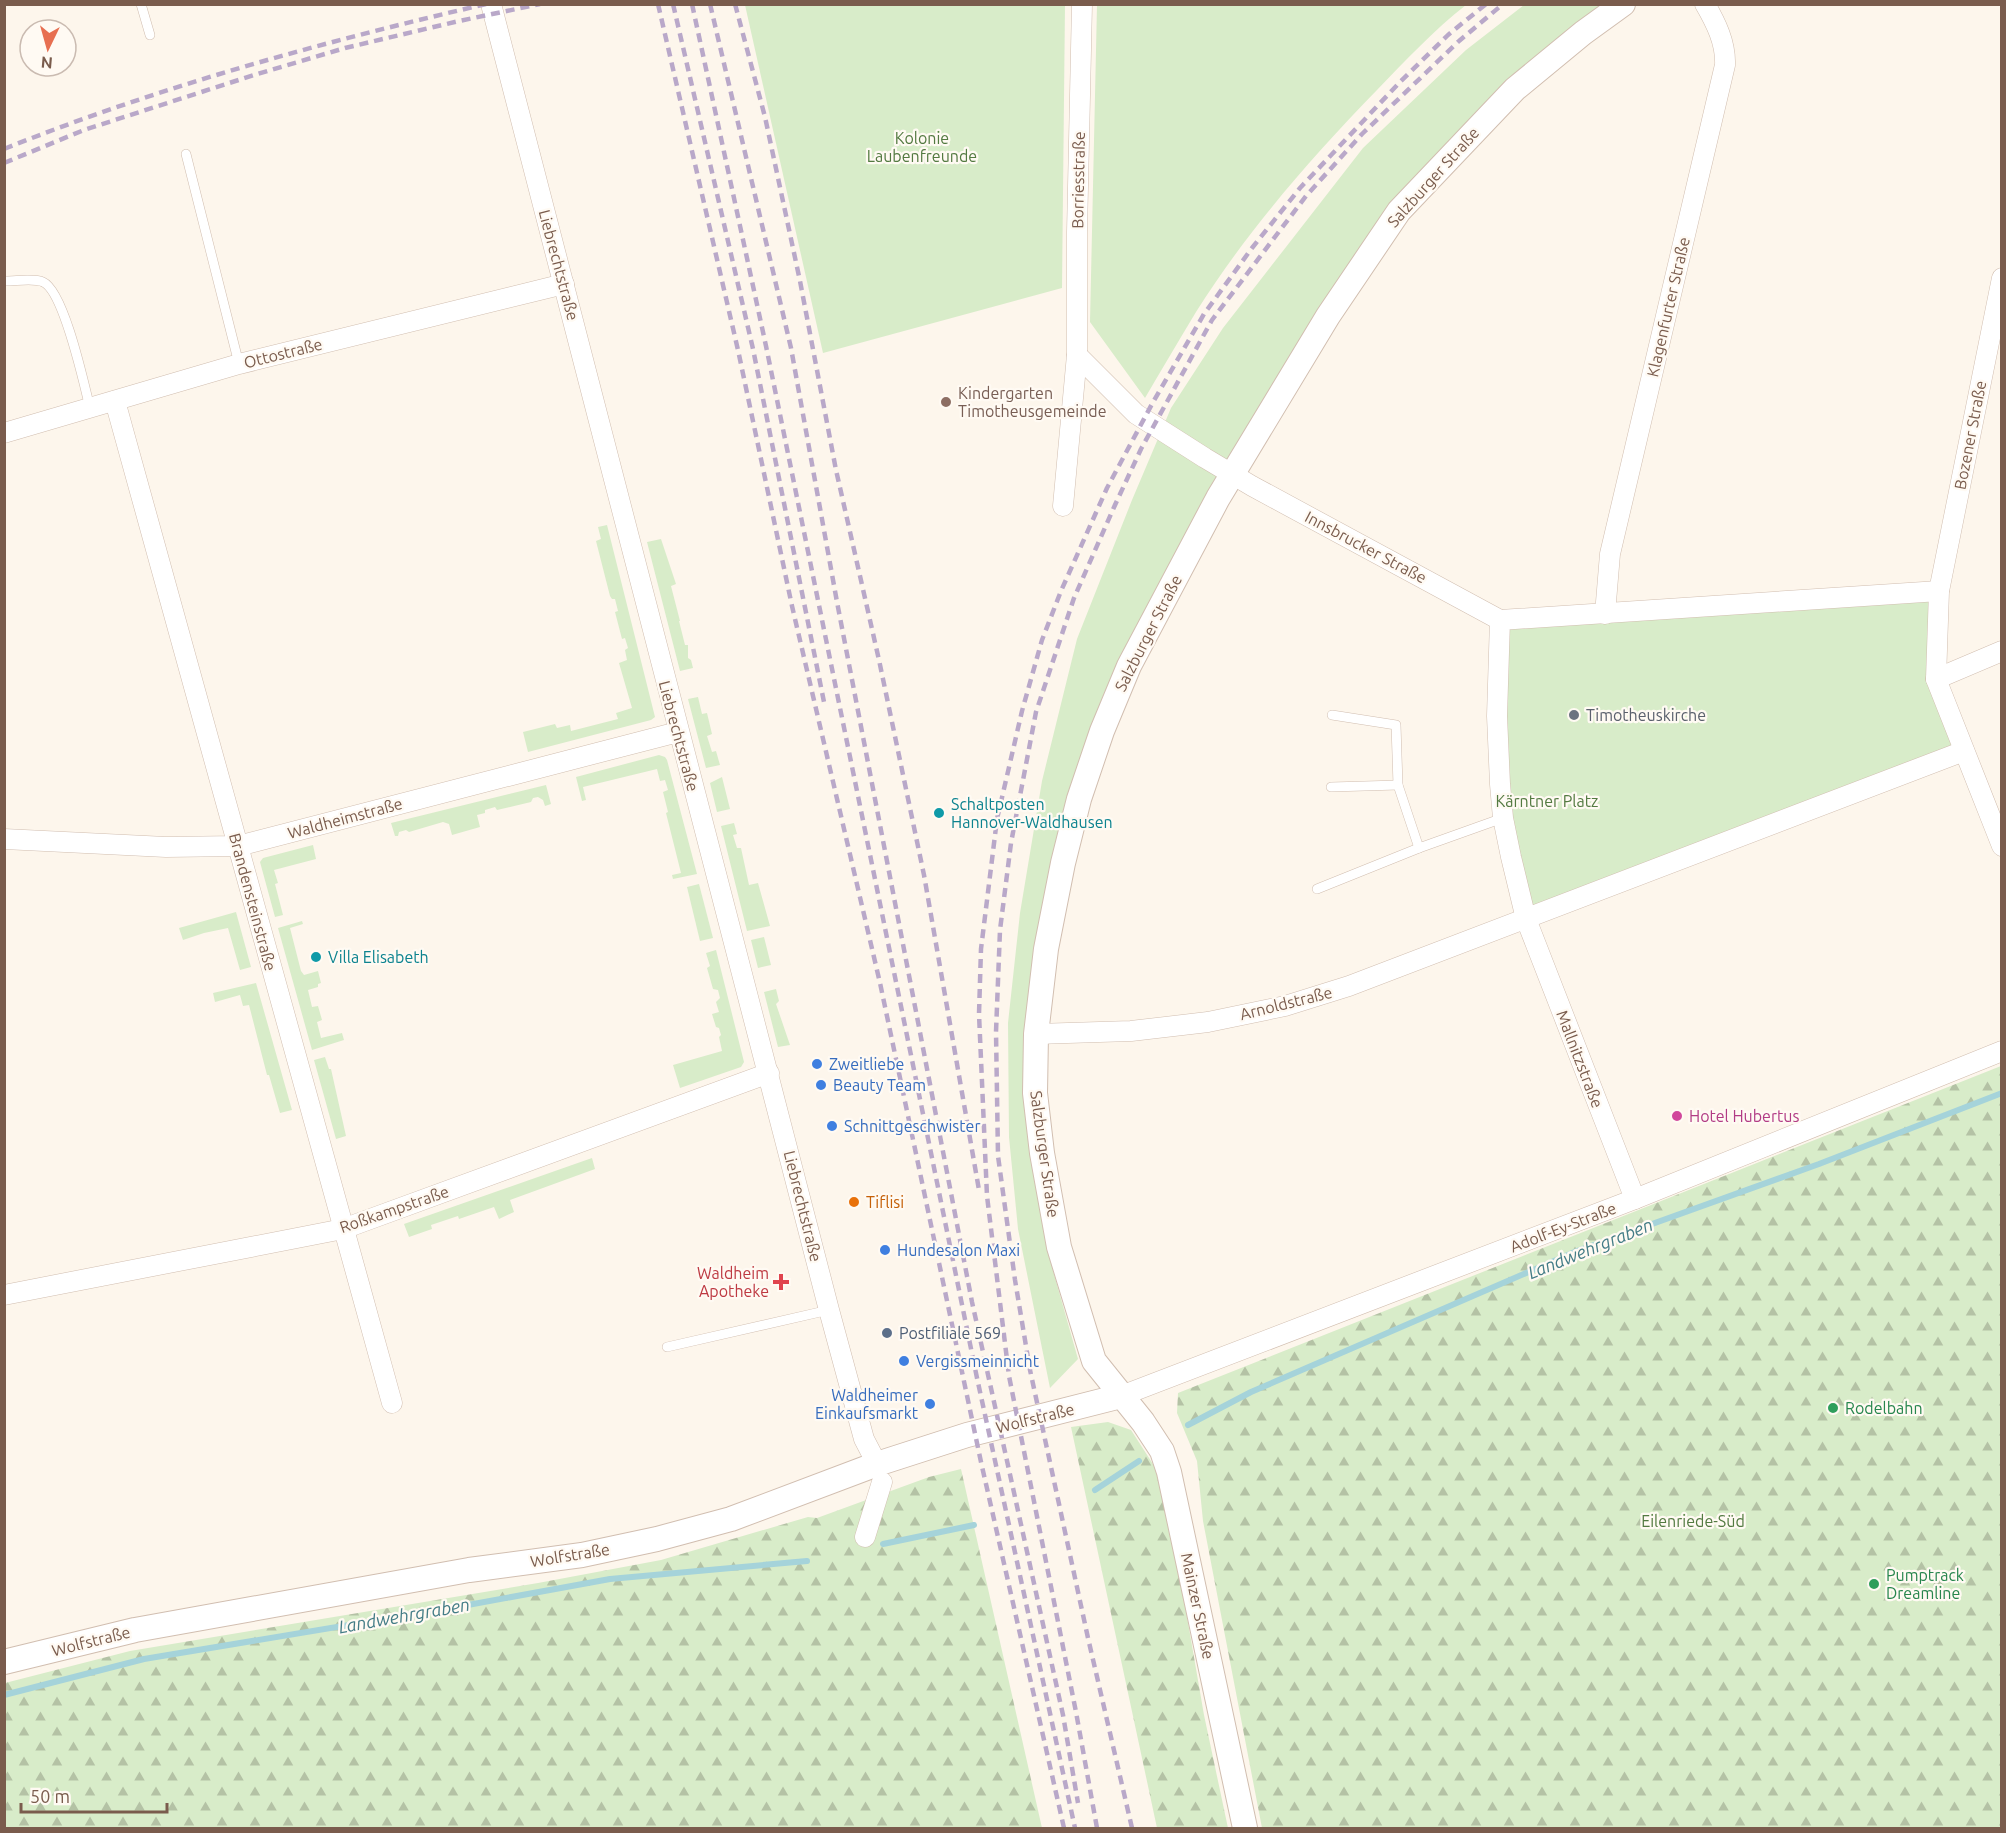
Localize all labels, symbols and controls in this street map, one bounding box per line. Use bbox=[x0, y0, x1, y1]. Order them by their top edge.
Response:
north arrow bbox=[18, 18, 78, 78]
text: N bbox=[40, 53, 53, 72]
street label: Salzburger Straße bbox=[1384, 123, 1482, 231]
park label: Kolonie Laubenfreunde bbox=[867, 129, 977, 165]
street label: Borriesstraße bbox=[1068, 131, 1088, 229]
street label: Liebrechtstraße bbox=[536, 208, 582, 322]
street label: Klagenfurter Straße bbox=[1643, 235, 1693, 379]
street label: Ottostraße bbox=[242, 335, 324, 371]
street label: Bozener Straße bbox=[1951, 379, 1989, 491]
place label: Kindergarten Timotheusgemeinde bbox=[958, 384, 1107, 420]
marker: Kindergarten Timotheusgemeinde bbox=[939, 395, 953, 409]
street label: Innsbrucker Straße bbox=[1302, 507, 1430, 587]
street label: Salzburger Straße bbox=[1111, 572, 1185, 694]
street label: Liebrechtstraße bbox=[656, 679, 702, 793]
place label: Timotheuskirche bbox=[1586, 706, 1706, 724]
marker: Timotheuskirche bbox=[1567, 708, 1581, 722]
park label: Kärntner Platz bbox=[1496, 792, 1598, 810]
street label: Waldheimstraße bbox=[286, 794, 404, 842]
place label: Schaltposten Hannover-Waldhausen bbox=[951, 795, 1113, 831]
marker: Schaltposten Hannover-Waldhausen bbox=[932, 806, 946, 820]
street label: Brandensteinstraße bbox=[226, 831, 280, 973]
place label: Villa Elisabeth bbox=[328, 948, 429, 966]
marker: Villa Elisabeth bbox=[309, 950, 323, 964]
street label: Arnoldstraße bbox=[1238, 983, 1334, 1023]
street label: Mallnitzstraße bbox=[1553, 1008, 1607, 1110]
place label: Zweitliebe bbox=[829, 1055, 904, 1073]
marker: Zweitliebe bbox=[810, 1057, 824, 1071]
place label: Beauty Team bbox=[833, 1076, 926, 1094]
marker: Beauty Team bbox=[814, 1078, 828, 1092]
street label: Salzburger Straße bbox=[1027, 1089, 1063, 1219]
place label: Hotel Hubertus bbox=[1689, 1107, 1799, 1125]
marker: Hotel Hubertus bbox=[1670, 1109, 1684, 1123]
place label: Schnittgeschwister bbox=[844, 1117, 980, 1135]
marker: Schnittgeschwister bbox=[825, 1119, 839, 1133]
street label: Liebrechtstraße bbox=[780, 1149, 826, 1263]
street label: Roßkampstraße bbox=[337, 1182, 451, 1236]
place label: Tiflisi bbox=[866, 1193, 904, 1211]
marker: Tiflisi bbox=[847, 1195, 861, 1209]
street label: Adolf-Ey-Straße bbox=[1507, 1198, 1619, 1256]
water label: Landwehrgraben bbox=[1525, 1214, 1655, 1282]
place label: Hundesalon Maxi bbox=[897, 1241, 1020, 1259]
marker: Hundesalon Maxi bbox=[878, 1243, 892, 1257]
place label: Waldheim Apotheke bbox=[697, 1264, 769, 1300]
marker: Waldheim Apotheke bbox=[774, 1275, 788, 1289]
place label: Postfiliale 569 bbox=[899, 1324, 1001, 1342]
marker: Postfiliale 569 bbox=[880, 1326, 894, 1340]
place label: Vergissmeinnicht bbox=[916, 1352, 1040, 1370]
marker: Vergissmeinnicht bbox=[897, 1354, 911, 1368]
place label: Waldheimer Einkaufsmarkt bbox=[815, 1386, 919, 1422]
marker: Waldheimer Einkaufsmarkt bbox=[923, 1397, 937, 1411]
place label: Rodelbahn bbox=[1845, 1399, 1923, 1417]
street label: Wolfstraße bbox=[994, 1400, 1076, 1436]
marker: Rodelbahn bbox=[1826, 1401, 1840, 1415]
park label: Eilenriede-Süd bbox=[1641, 1512, 1745, 1530]
street label: Wolfstraße bbox=[529, 1540, 611, 1570]
street label: Mainzer Straße bbox=[1178, 1551, 1218, 1661]
place label: Pumptrack Dreamline bbox=[1886, 1566, 1964, 1602]
marker: Pumptrack Dreamline bbox=[1867, 1577, 1881, 1591]
water label: Landwehrgraben bbox=[337, 1594, 471, 1636]
street label: Wolfstraße bbox=[50, 1623, 132, 1659]
scale bar bbox=[21, 1776, 166, 1814]
text: 50 m bbox=[30, 1786, 70, 1806]

